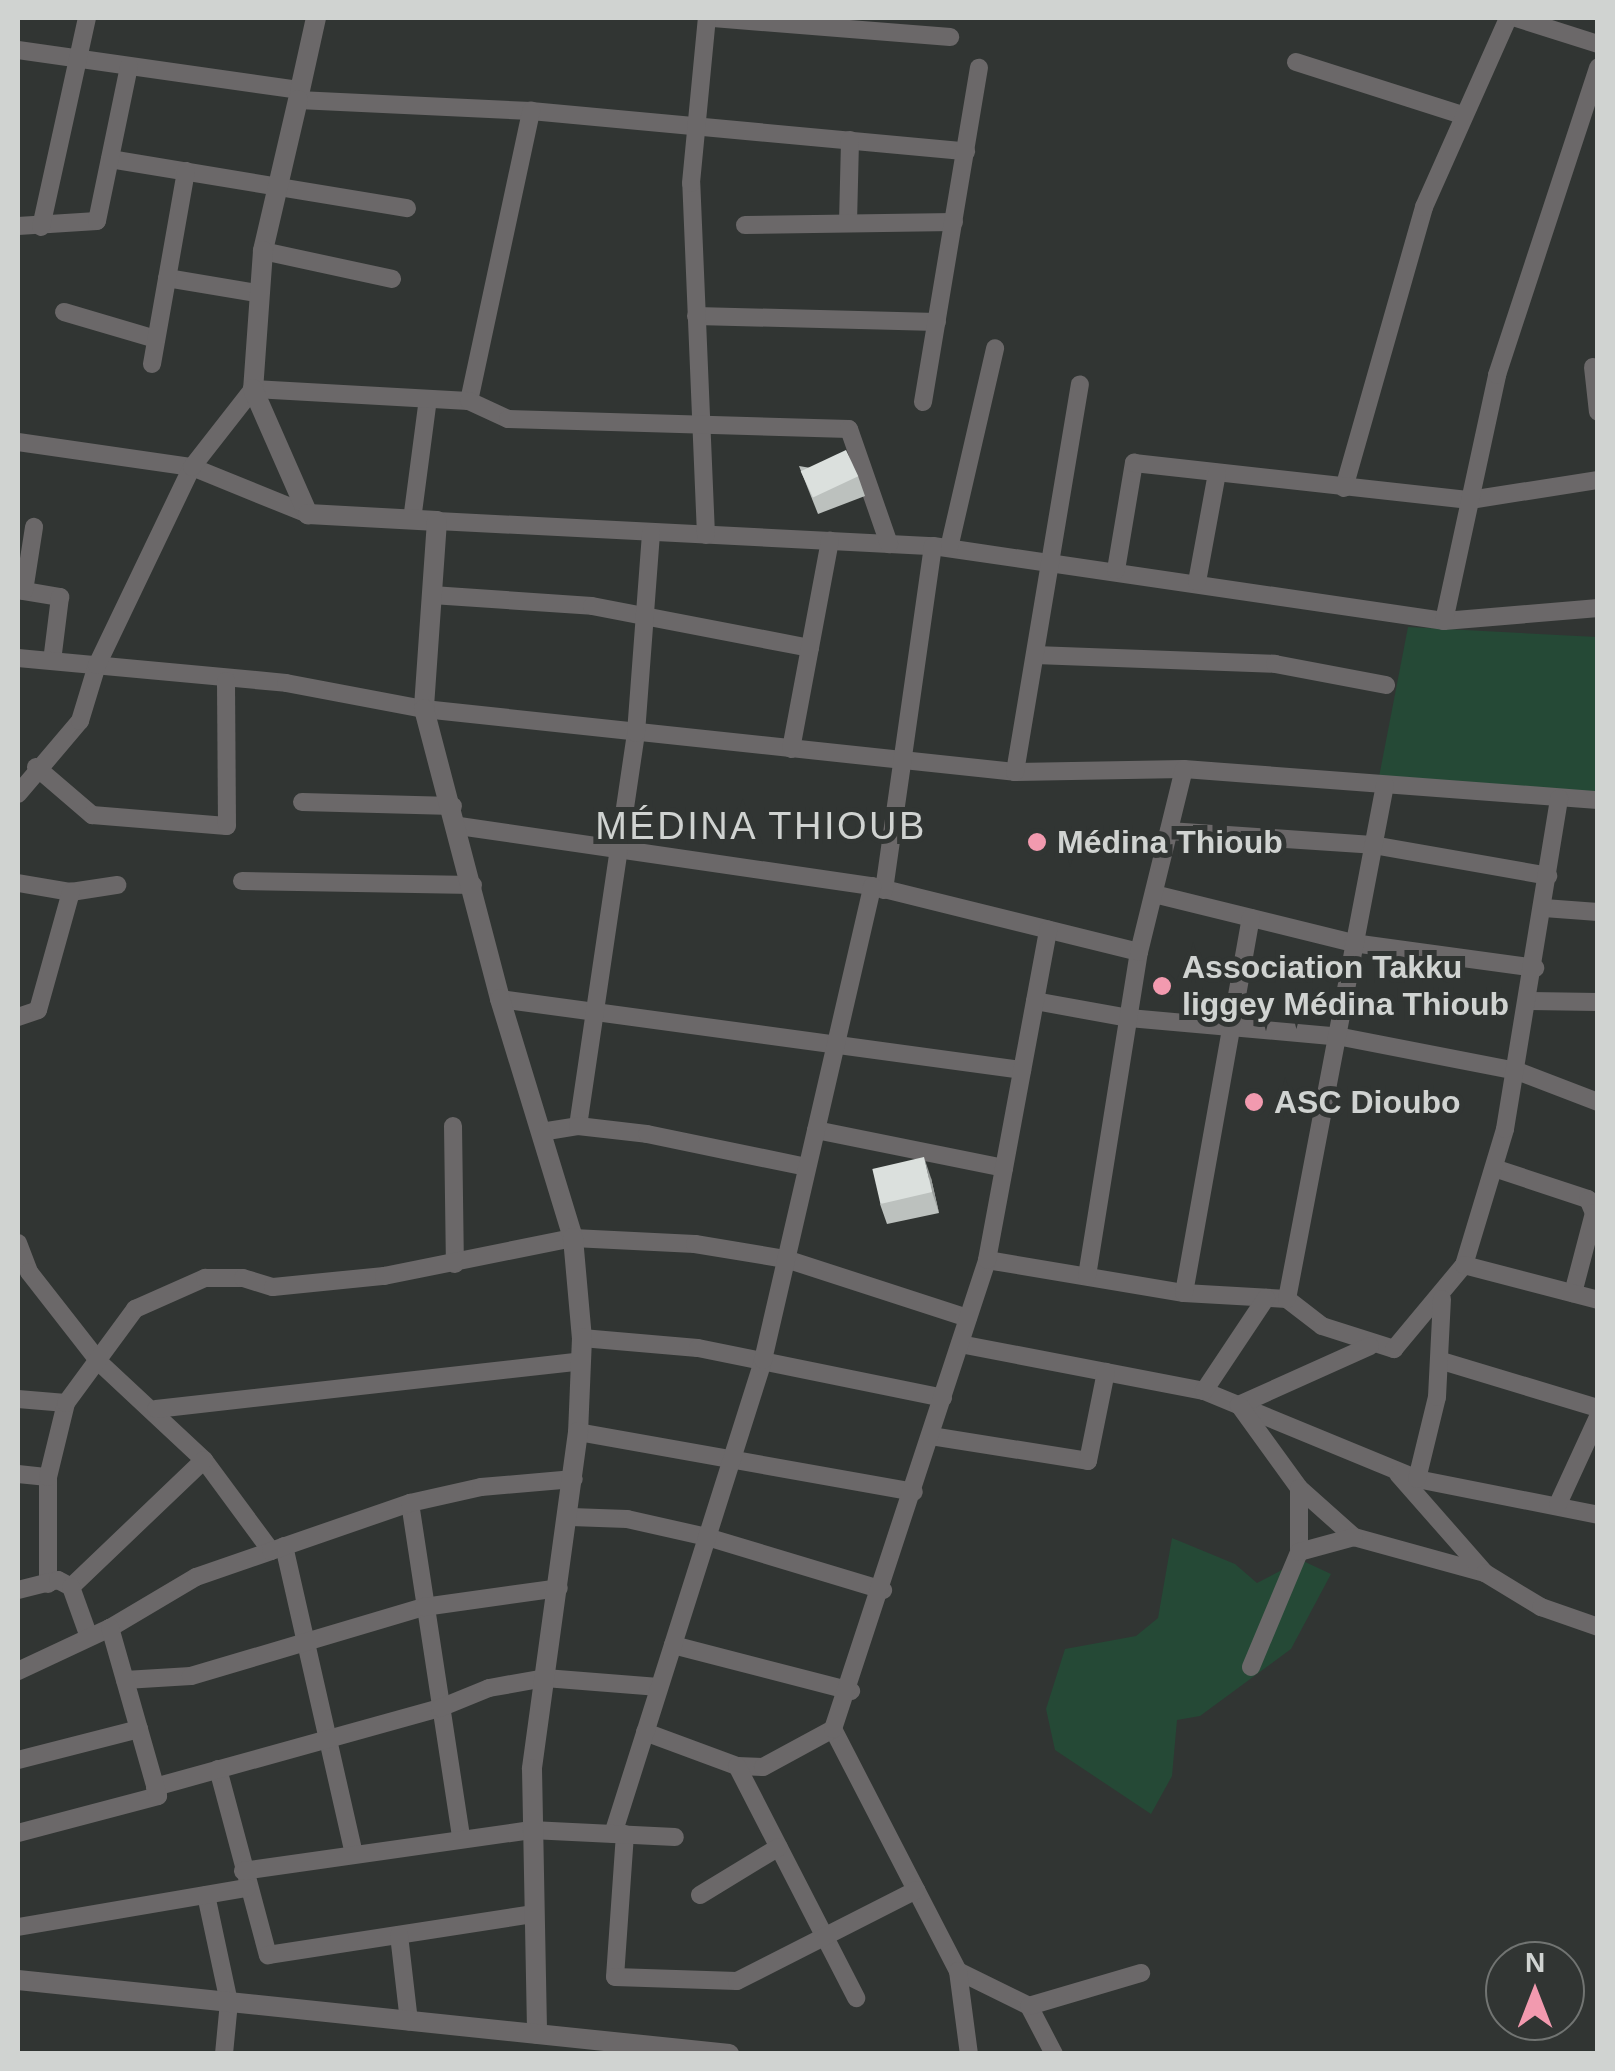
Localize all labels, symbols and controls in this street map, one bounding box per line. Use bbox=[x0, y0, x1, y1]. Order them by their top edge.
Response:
district label: MÉDINA THIOUB bbox=[594, 804, 928, 850]
place label: Médina Thioub bbox=[1057, 823, 1283, 861]
marker: Médina Thioub bbox=[1026, 831, 1048, 853]
place label: Association Takku liggey Médina Thioub bbox=[1182, 949, 1509, 1024]
marker: Association Takku liggey Médina Thioub bbox=[1151, 975, 1173, 997]
place label: ASC Dioubo bbox=[1274, 1083, 1461, 1121]
marker: ASC Dioubo bbox=[1243, 1091, 1265, 1113]
north arrow bbox=[1485, 1941, 1585, 2041]
text: N bbox=[1525, 1947, 1545, 1978]

